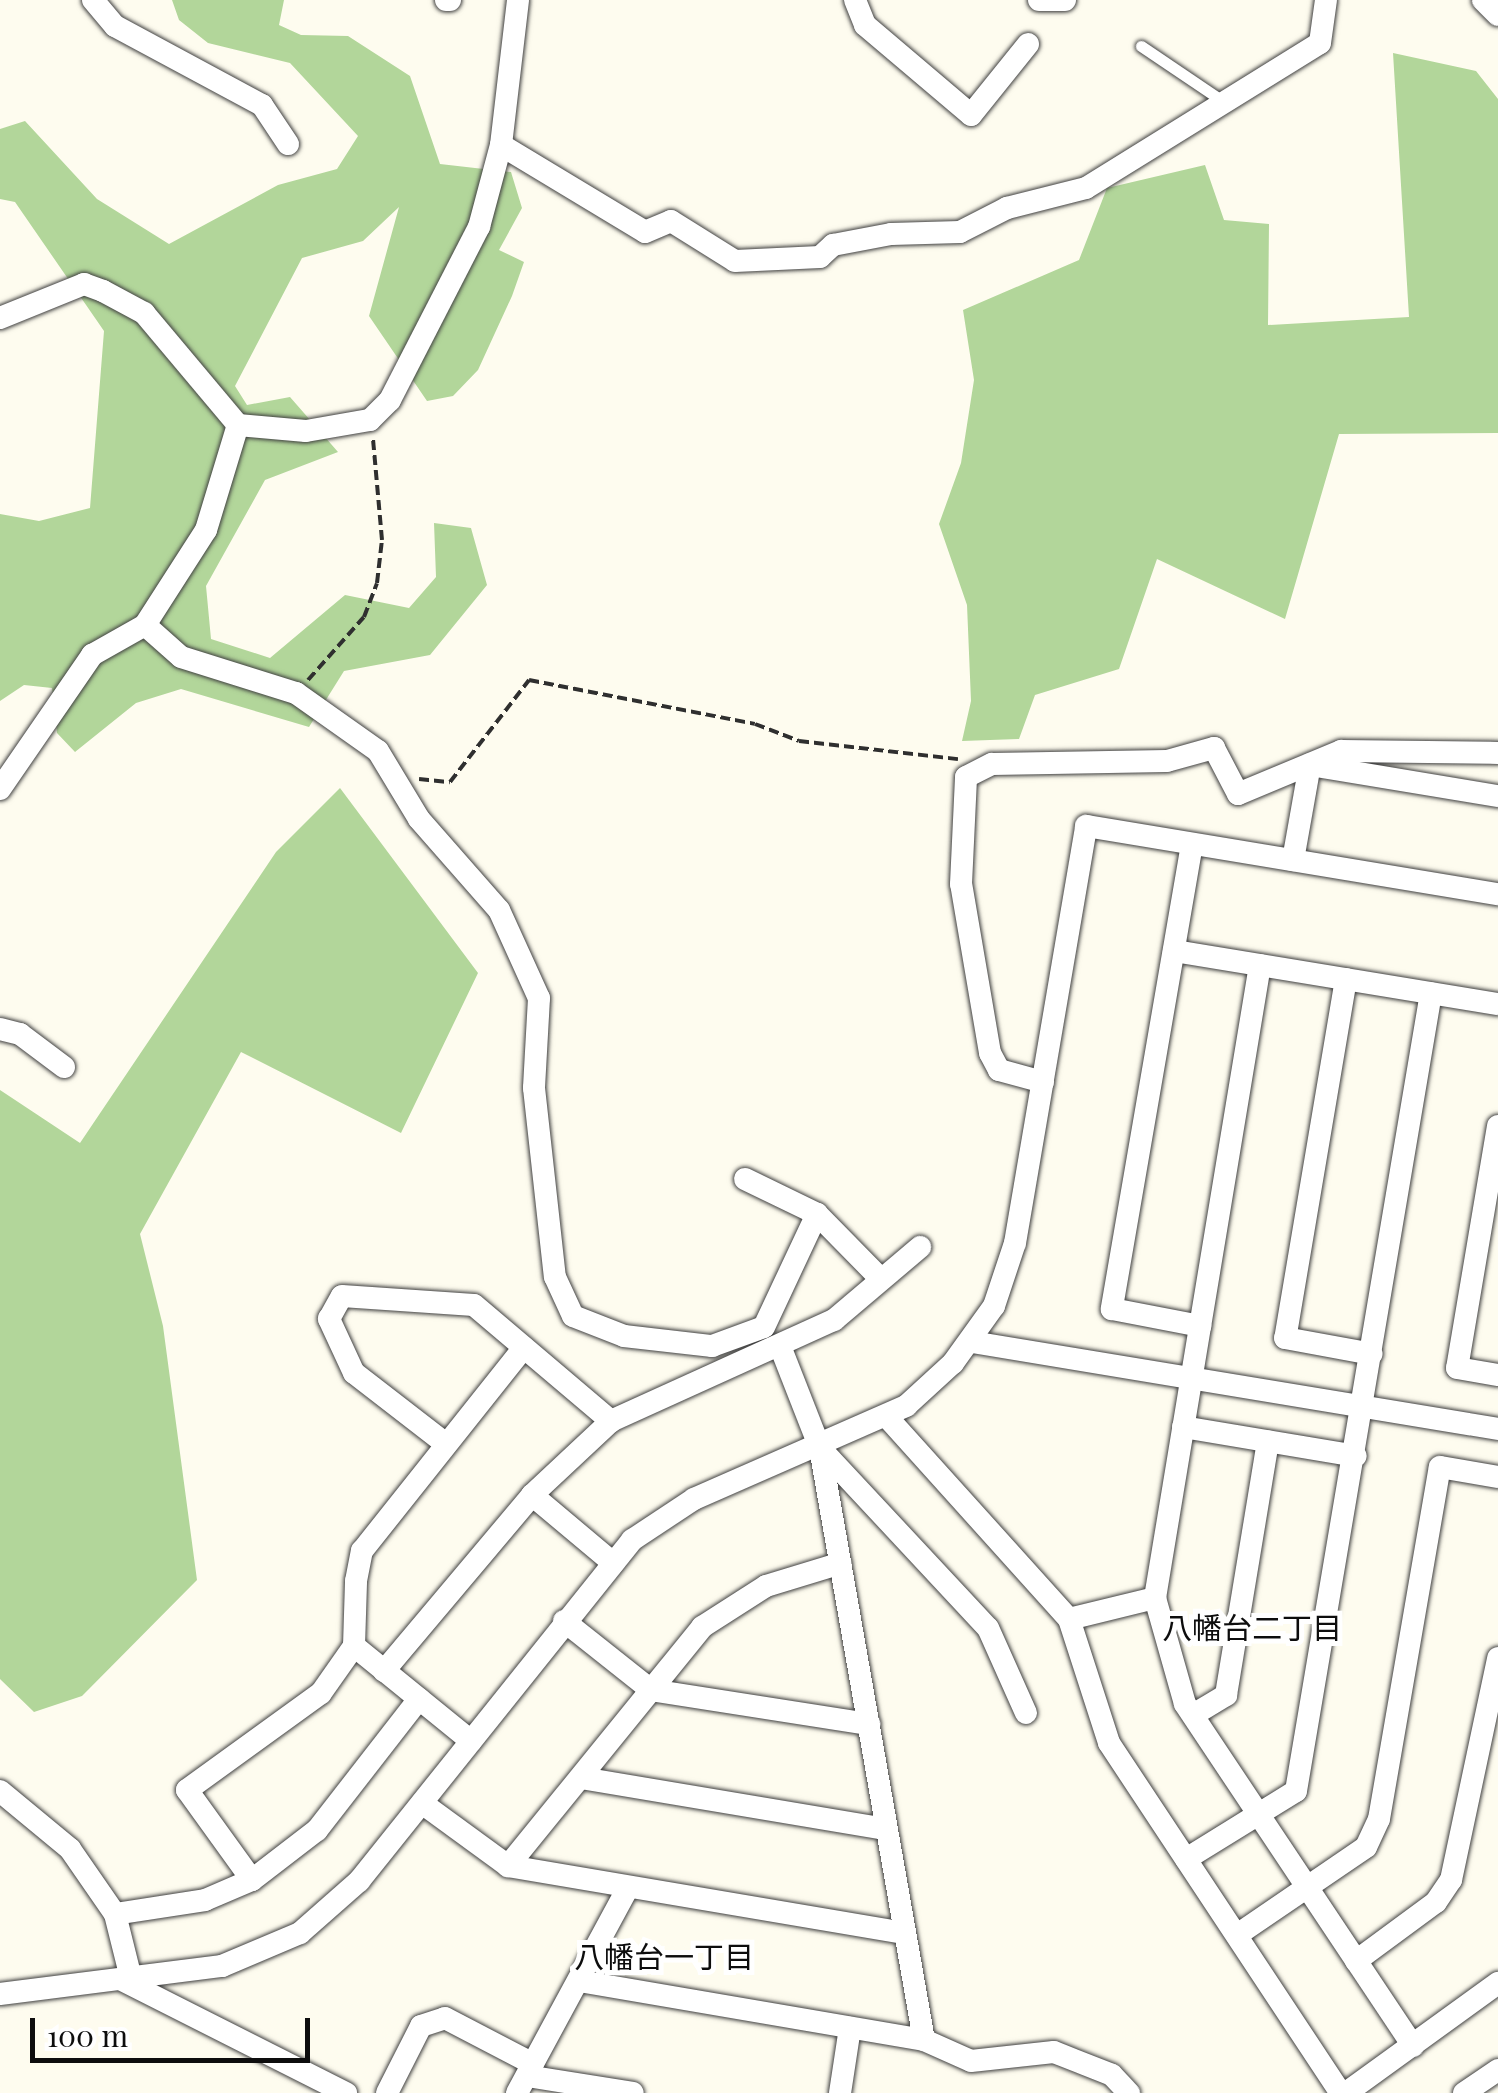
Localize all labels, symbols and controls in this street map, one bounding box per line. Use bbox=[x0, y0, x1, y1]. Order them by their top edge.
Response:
district label: 八幡台二丁目 bbox=[1162, 1609, 1342, 1645]
district label: 八幡台一丁目 bbox=[574, 1938, 754, 1974]
scale bar bbox=[35, 1998, 315, 2060]
text: 100 m bbox=[47, 2015, 128, 2055]

